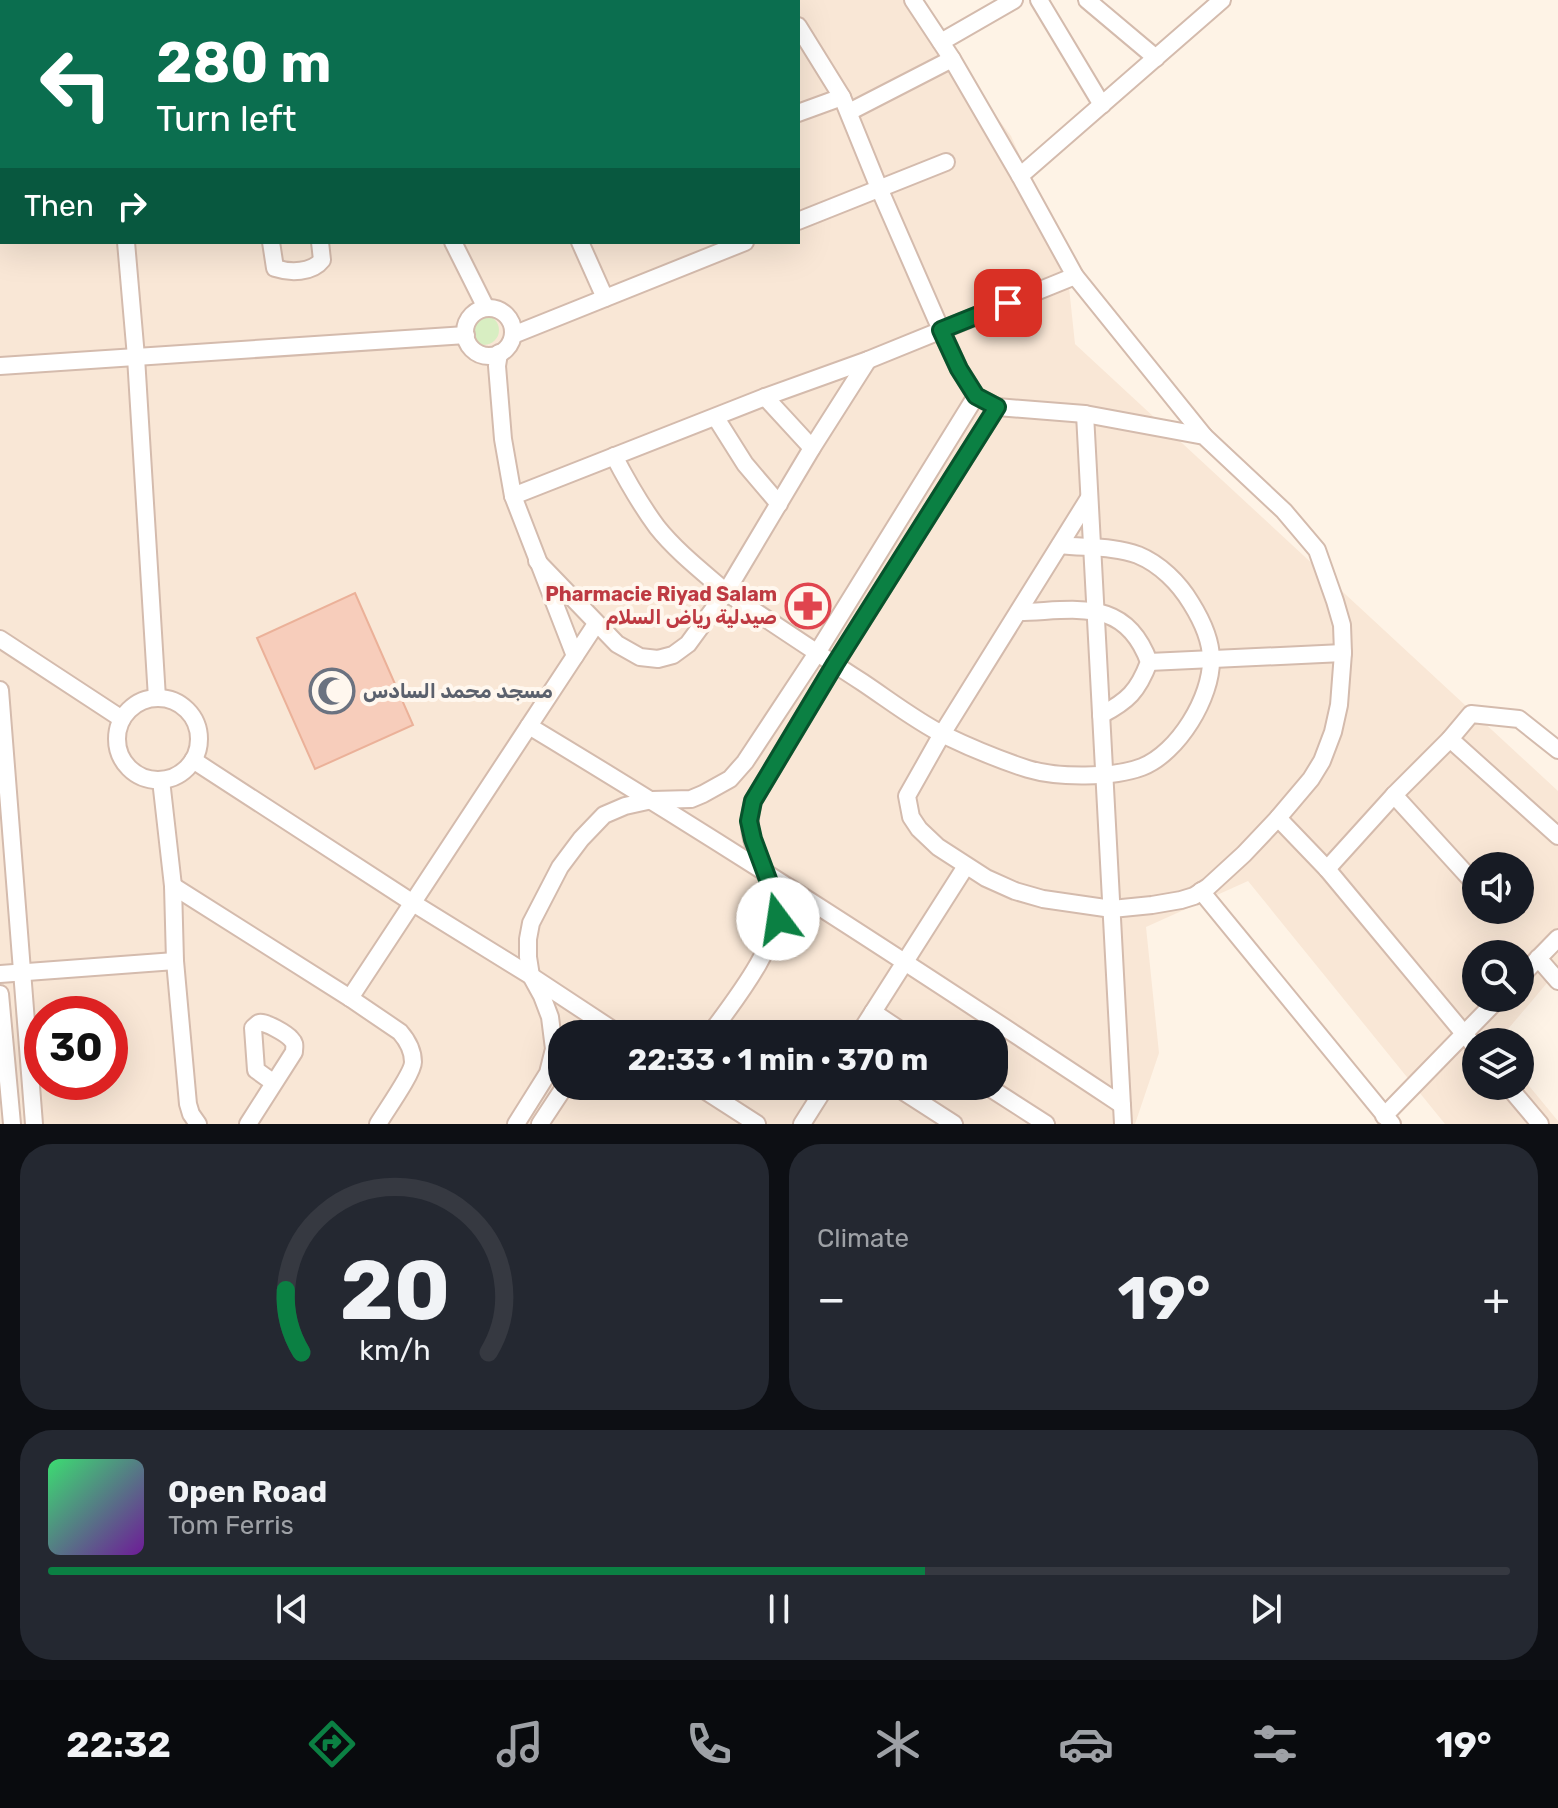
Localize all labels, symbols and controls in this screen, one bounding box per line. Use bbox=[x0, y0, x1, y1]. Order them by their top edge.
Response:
text: 280 m bbox=[156, 30, 332, 96]
icon: left bbox=[24, 32, 128, 136]
text: Turn left bbox=[156, 97, 297, 140]
icon: right bbox=[110, 184, 154, 228]
text: Then bbox=[24, 188, 94, 224]
pin bbox=[974, 269, 1042, 337]
icon: arrive bbox=[986, 281, 1030, 325]
place label: Pharmacie Riyad Salam صيدلية رياض السلام bbox=[545, 582, 777, 630]
pharmacy icon: Pharmacie Riyad Salam صيدلية رياض السلام bbox=[784, 582, 832, 630]
mosque icon: مسجد محمد السادس bbox=[308, 667, 356, 715]
place label: مسجد محمد السادس bbox=[363, 679, 553, 703]
map controls bbox=[1462, 852, 1534, 1100]
button: sound bbox=[1462, 852, 1534, 924]
position arrow bbox=[736, 877, 820, 961]
button: search bbox=[1462, 940, 1534, 1012]
speed limit sign: 30 bbox=[24, 996, 128, 1100]
button: layers bbox=[1462, 1028, 1534, 1100]
text: 22:33 · 1 min · 370 m bbox=[628, 1042, 928, 1078]
text: Climate bbox=[817, 1223, 909, 1254]
text: 20 bbox=[339, 1241, 450, 1340]
text: 19° bbox=[1118, 1263, 1211, 1334]
text: − bbox=[817, 1273, 846, 1325]
text: + bbox=[1483, 1273, 1510, 1325]
text: km/h bbox=[359, 1333, 430, 1367]
text: Open Road bbox=[168, 1474, 327, 1510]
text: Tom Ferris bbox=[168, 1510, 294, 1541]
icon: previous bbox=[270, 1587, 314, 1631]
icon: pause bbox=[757, 1587, 801, 1631]
icon: next bbox=[1244, 1587, 1288, 1631]
icon: directions bbox=[304, 1716, 360, 1772]
icon: music bbox=[492, 1716, 548, 1772]
icon: phone bbox=[681, 1716, 737, 1772]
icon: climate bbox=[870, 1716, 926, 1772]
icon: car bbox=[1058, 1716, 1114, 1772]
icon: filters bbox=[1247, 1716, 1303, 1772]
text: 22:32 bbox=[66, 1723, 171, 1766]
text: 19° bbox=[1436, 1723, 1492, 1766]

